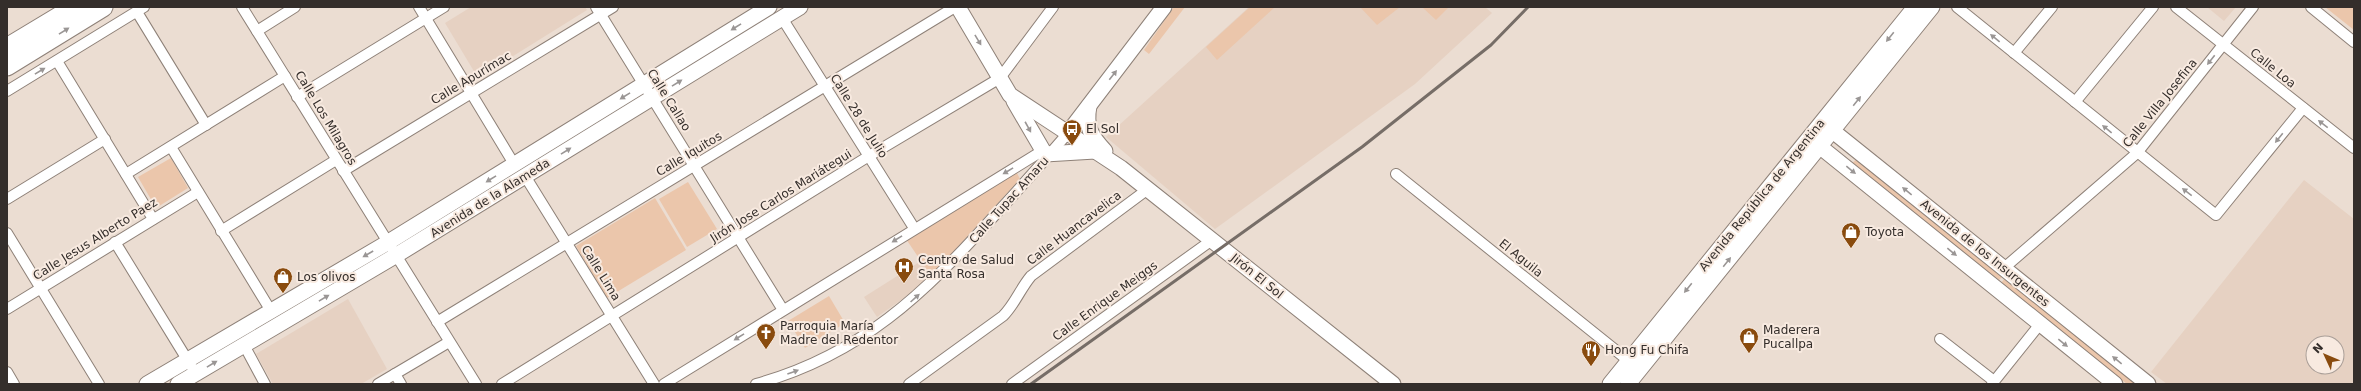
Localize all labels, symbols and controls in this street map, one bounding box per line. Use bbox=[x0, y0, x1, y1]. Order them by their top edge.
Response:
one-way arrow bbox=[730, 24, 742, 31]
one-way arrow bbox=[59, 27, 69, 35]
one-way arrow bbox=[1886, 32, 1895, 43]
one-way arrow bbox=[1990, 33, 2001, 42]
one-way arrow bbox=[974, 34, 981, 46]
street label: Calle Loa bbox=[2247, 45, 2299, 91]
street label: Calle Apurímac bbox=[428, 49, 514, 107]
one-way arrow bbox=[2207, 54, 2216, 65]
street label: Calle Villa Josefina bbox=[2120, 56, 2200, 150]
street label: Calle Callao bbox=[644, 66, 694, 134]
one-way arrow bbox=[34, 67, 46, 74]
street label: Calle Los Milagros bbox=[292, 68, 360, 168]
one-way arrow bbox=[1109, 69, 1117, 80]
street label: Calle 28 de Julio bbox=[827, 71, 891, 161]
one-way arrow bbox=[672, 79, 682, 87]
one-way arrow bbox=[619, 92, 631, 99]
one-way arrow bbox=[1852, 95, 1861, 106]
street label: Avenida República de Argentina bbox=[1696, 116, 1828, 274]
bus stop icon: El Sol bbox=[1061, 118, 1083, 146]
one-way arrow bbox=[2318, 120, 2329, 129]
one-way arrow bbox=[1025, 121, 1032, 133]
place label: El Sol bbox=[1086, 122, 1119, 136]
one-way arrow bbox=[2101, 124, 2112, 133]
street label: Calle Iquitos bbox=[654, 129, 724, 179]
one-way arrow bbox=[2274, 133, 2283, 144]
one-way arrow bbox=[561, 147, 571, 155]
street label: Jirón Jose Carlos Mariátegui bbox=[707, 147, 854, 246]
street label: Calle Tupac Amaru bbox=[966, 154, 1052, 246]
street label: Avenida de la Alameda bbox=[428, 156, 552, 240]
one-way arrow bbox=[1845, 166, 1856, 175]
one-way arrow bbox=[1002, 168, 1014, 175]
one-way arrow bbox=[485, 175, 497, 182]
one-way arrow bbox=[1901, 186, 1912, 195]
street label: Calle Huancavelica bbox=[1024, 188, 1124, 268]
one-way arrow bbox=[2181, 188, 2192, 196]
street label: Calle Jesus Alberto Paez bbox=[30, 195, 160, 283]
street label: Avenida de los Insurgentes bbox=[1918, 197, 2052, 309]
shop icon: Toyota bbox=[1840, 221, 1862, 249]
place label: Toyota bbox=[1864, 225, 1904, 239]
one-way arrow bbox=[891, 235, 903, 242]
street label: El Aguila bbox=[1496, 236, 1546, 280]
street label: Calle Lima bbox=[578, 243, 624, 303]
one-way arrow bbox=[1946, 248, 1957, 257]
one-way arrow bbox=[362, 250, 374, 257]
street label: Jirón El Sol bbox=[1227, 250, 1286, 301]
place label: Centro de Salud Santa Rosa bbox=[918, 253, 1014, 281]
hospital icon: Centro de Salud Santa Rosa bbox=[893, 256, 915, 284]
one-way arrow bbox=[1722, 257, 1731, 268]
street label: Calle Enrique Meiggs bbox=[1050, 258, 1160, 344]
shop icon: Los olivos bbox=[272, 266, 294, 294]
place label: Los olivos bbox=[297, 270, 356, 284]
one-way arrow bbox=[1684, 282, 1693, 293]
one-way arrow bbox=[911, 294, 920, 303]
one-way arrow bbox=[318, 295, 330, 302]
place label: Parroquia María Madre del Redentor bbox=[780, 319, 898, 347]
church icon: Parroquia María Madre del Redentor bbox=[755, 322, 777, 350]
place label: Maderera Pucallpa bbox=[1763, 323, 1820, 351]
shop icon: Maderera Pucallpa bbox=[1738, 326, 1760, 354]
one-way arrow bbox=[734, 333, 745, 341]
north arrow bbox=[2305, 335, 2345, 375]
one-way arrow bbox=[2058, 338, 2069, 347]
restaurant icon: Hong Fu Chifa bbox=[1580, 339, 1602, 367]
text: N bbox=[2310, 341, 2326, 356]
place label: Hong Fu Chifa bbox=[1605, 343, 1689, 357]
one-way arrow bbox=[2112, 355, 2123, 364]
one-way arrow bbox=[206, 361, 218, 368]
one-way arrow bbox=[787, 369, 799, 375]

